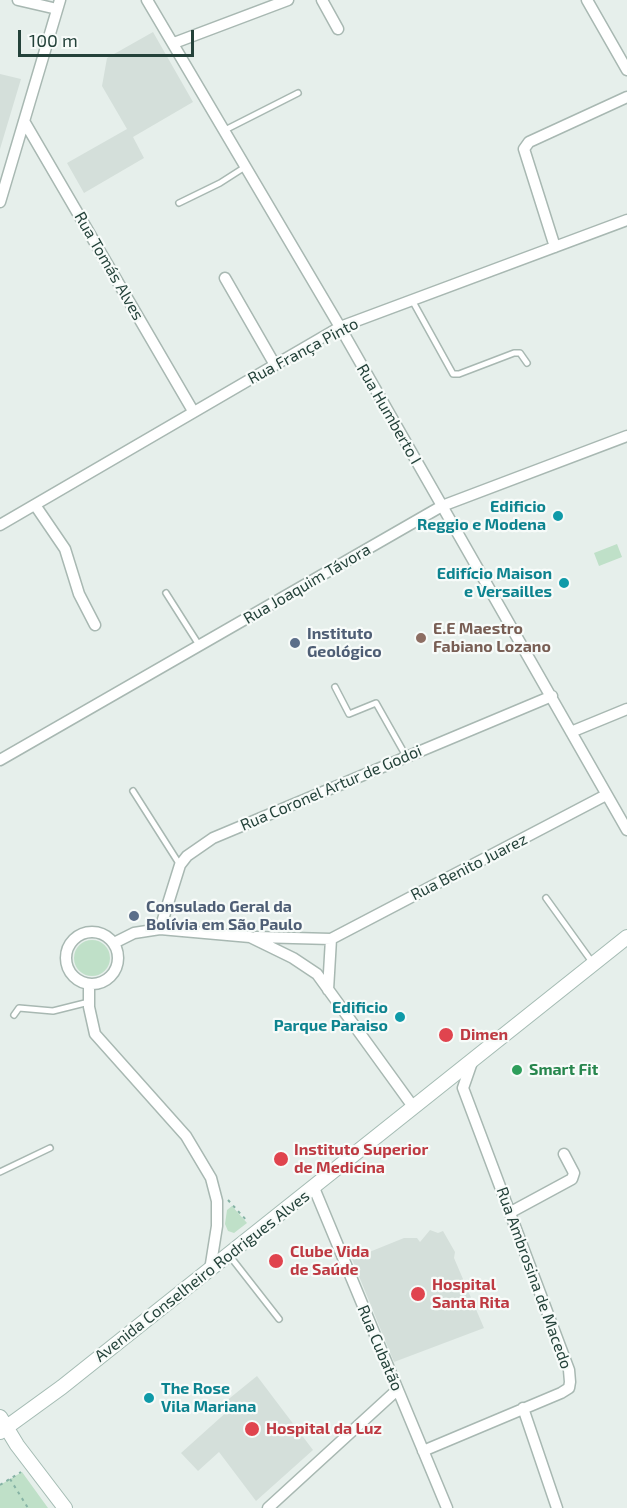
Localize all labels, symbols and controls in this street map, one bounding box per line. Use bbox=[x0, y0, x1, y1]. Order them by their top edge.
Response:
scale bar bbox=[21, 18, 196, 56]
text: 100 m bbox=[29, 29, 78, 51]
street label: Rua Tomás Alves bbox=[70, 208, 148, 324]
street label: Rua França Pinto bbox=[245, 314, 361, 388]
street label: Rua Humberto I bbox=[353, 361, 425, 467]
place label: Edificio Reggio e Modena bbox=[417, 497, 546, 535]
marker: Edificio Reggio e Modena bbox=[551, 509, 565, 523]
street label: Rua Joaquim Távora bbox=[240, 540, 374, 628]
place label: Edifício Maison e Versailles bbox=[437, 564, 552, 602]
marker: Edifício Maison e Versailles bbox=[557, 576, 571, 590]
place label: E.E Maestro Fabiano Lozano bbox=[433, 619, 551, 657]
place label: Instituto Geológico bbox=[307, 624, 382, 662]
marker: E.E Maestro Fabiano Lozano bbox=[414, 631, 428, 645]
marker: Instituto Geológico bbox=[288, 636, 302, 650]
street label: Rua Coronel Artur de Godoi bbox=[237, 741, 425, 835]
street label: Rua Benito Juarez bbox=[408, 829, 530, 905]
place label: Consulado Geral da Bolívia em São Paulo bbox=[146, 897, 302, 935]
marker: Consulado Geral da Bolívia em São Paulo bbox=[127, 909, 141, 923]
place label: Edificio Parque Paraiso bbox=[274, 998, 388, 1036]
marker: Edificio Parque Paraiso bbox=[393, 1010, 407, 1024]
place label: Dimen bbox=[460, 1025, 508, 1045]
marker: Dimen bbox=[437, 1026, 455, 1044]
place label: Smart Fit bbox=[529, 1060, 598, 1080]
marker: Smart Fit bbox=[510, 1063, 524, 1077]
place label: Instituto Superior de Medicina bbox=[294, 1140, 428, 1178]
marker: Instituto Superior de Medicina bbox=[272, 1150, 290, 1168]
street label: Rua Ambrosina de Macedo bbox=[492, 1184, 576, 1372]
street label: Avenida Conselheiro Rodrigues Alves bbox=[91, 1186, 313, 1366]
place label: Clube Vida de Saúde bbox=[290, 1242, 369, 1280]
marker: Clube Vida de Saúde bbox=[267, 1252, 285, 1270]
place label: Hospital Santa Rita bbox=[432, 1275, 510, 1313]
marker: Hospital Santa Rita bbox=[409, 1285, 427, 1303]
street label: Rua Cubatão bbox=[353, 1302, 407, 1394]
place label: The Rose Vila Mariana bbox=[161, 1379, 256, 1417]
marker: The Rose Vila Mariana bbox=[142, 1391, 156, 1405]
place label: Hospital da Luz bbox=[266, 1419, 382, 1439]
marker: Hospital da Luz bbox=[243, 1420, 261, 1438]

